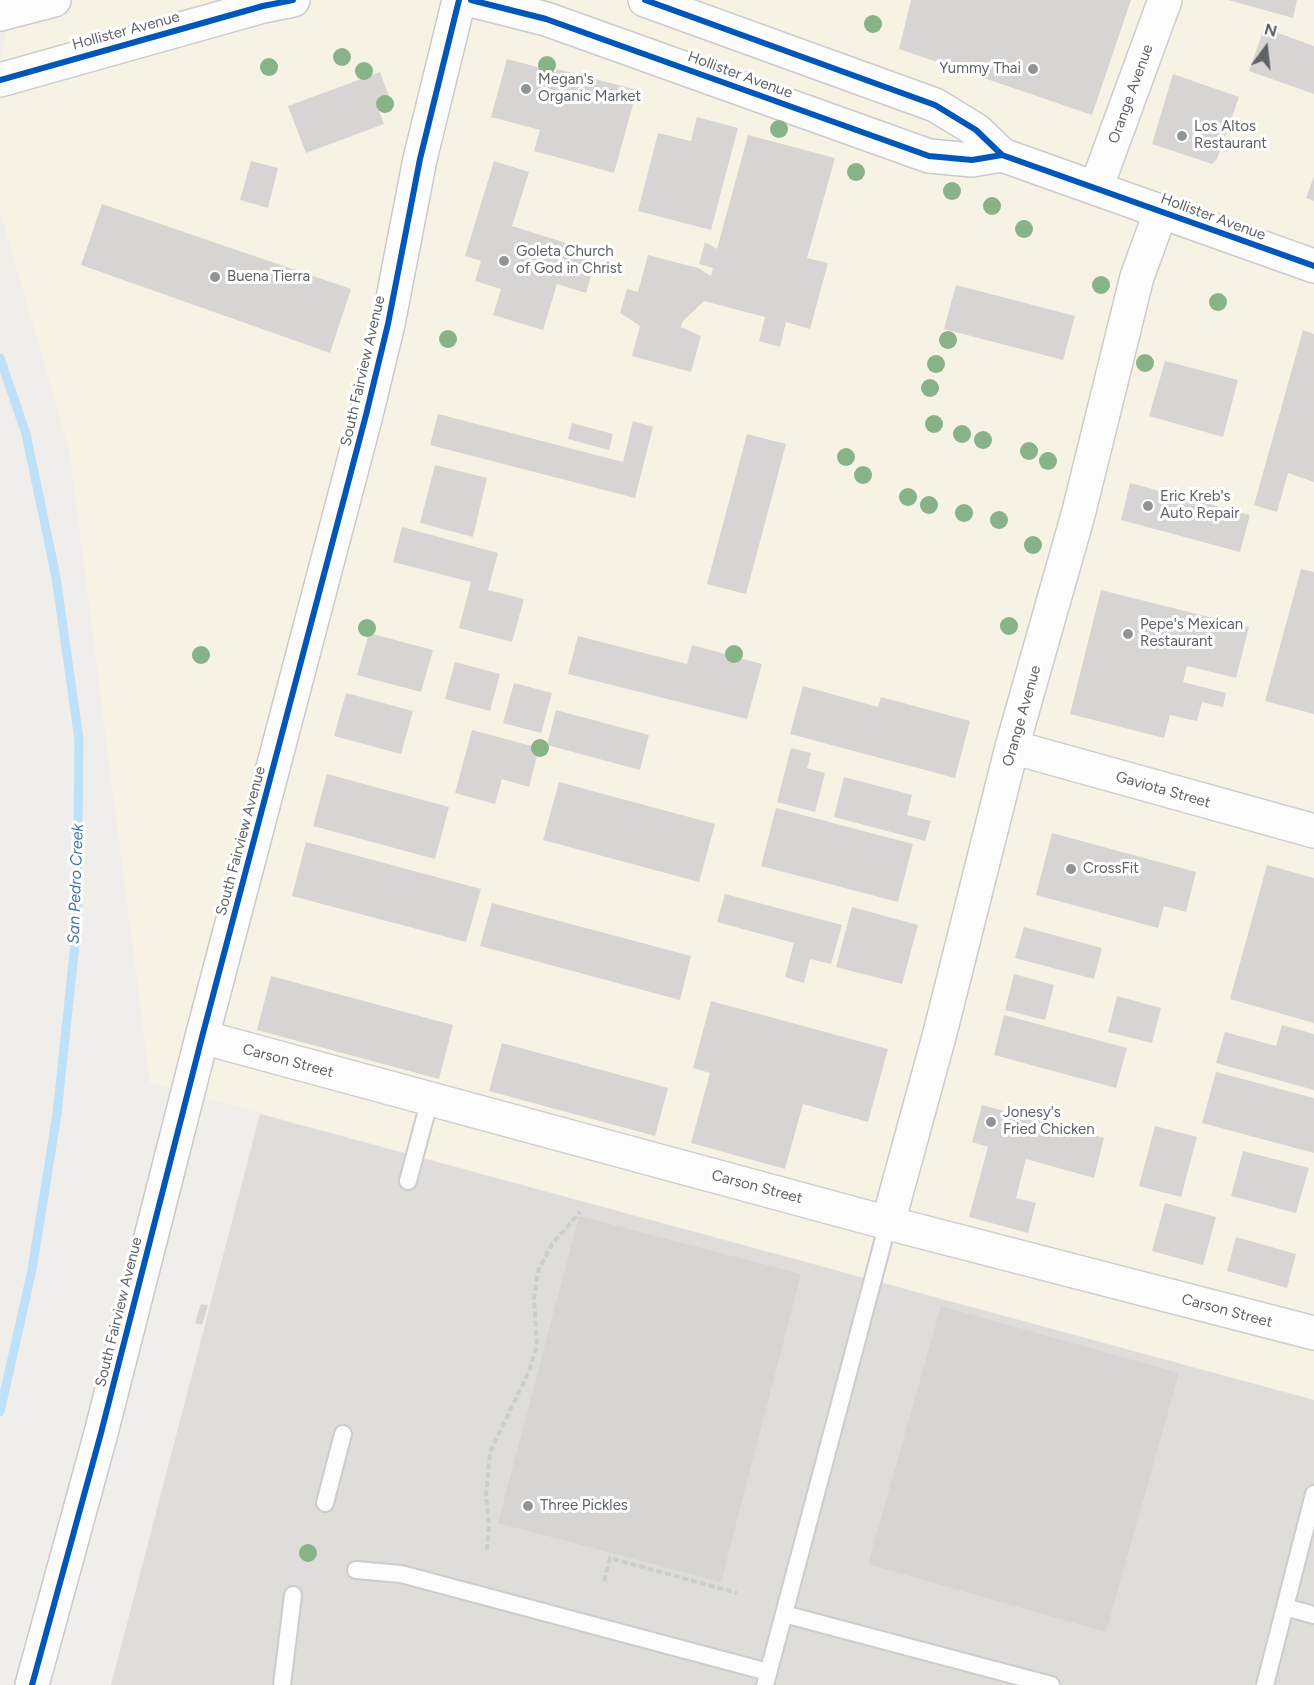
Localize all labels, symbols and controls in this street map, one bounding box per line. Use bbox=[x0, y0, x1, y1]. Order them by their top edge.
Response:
street label: Hollister Avenue bbox=[70, 8, 182, 54]
north arrow bbox=[1236, 18, 1296, 78]
text: N bbox=[1262, 19, 1279, 41]
street label: Orange Avenue bbox=[1105, 42, 1157, 146]
street label: Hollister Avenue bbox=[685, 48, 795, 102]
place label: Yummy Thai bbox=[939, 60, 1021, 78]
marker: Yummy Thai bbox=[1026, 62, 1040, 76]
place label: Megan's Organic Market bbox=[538, 71, 641, 106]
marker: Megan's Organic Market bbox=[519, 82, 533, 96]
place label: Los Altos Restaurant bbox=[1194, 118, 1267, 153]
marker: Los Altos Restaurant bbox=[1175, 129, 1189, 143]
street label: Hollister Avenue bbox=[1158, 190, 1268, 244]
place label: Goleta Church of God in Christ bbox=[516, 243, 622, 278]
marker: Goleta Church of God in Christ bbox=[497, 254, 511, 268]
place label: Buena Tierra bbox=[227, 268, 310, 286]
marker: Buena Tierra bbox=[208, 270, 222, 284]
street label: South Fairview Avenue bbox=[337, 294, 389, 448]
place label: Eric Kreb's Auto Repair bbox=[1160, 488, 1239, 523]
marker: Eric Kreb's Auto Repair bbox=[1141, 499, 1155, 513]
place label: Pepe's Mexican Restaurant bbox=[1140, 616, 1243, 651]
marker: Pepe's Mexican Restaurant bbox=[1121, 627, 1135, 641]
street label: Orange Avenue bbox=[999, 663, 1045, 769]
street label: South Fairview Avenue bbox=[212, 764, 270, 918]
street label: Gaviota Street bbox=[1113, 768, 1213, 812]
water label: San Pedro Creek bbox=[64, 824, 88, 944]
place label: CrossFit bbox=[1083, 860, 1139, 878]
marker: CrossFit bbox=[1064, 862, 1078, 876]
street label: Carson Street bbox=[241, 1040, 335, 1082]
place label: Jonesy's Fried Chicken bbox=[1003, 1104, 1095, 1139]
marker: Jonesy's Fried Chicken bbox=[984, 1115, 998, 1129]
street label: Carson Street bbox=[710, 1166, 804, 1208]
street label: South Fairview Avenue bbox=[92, 1235, 146, 1389]
street label: Carson Street bbox=[1180, 1290, 1274, 1332]
place label: Three Pickles bbox=[540, 1497, 628, 1515]
marker: Three Pickles bbox=[521, 1499, 535, 1513]

